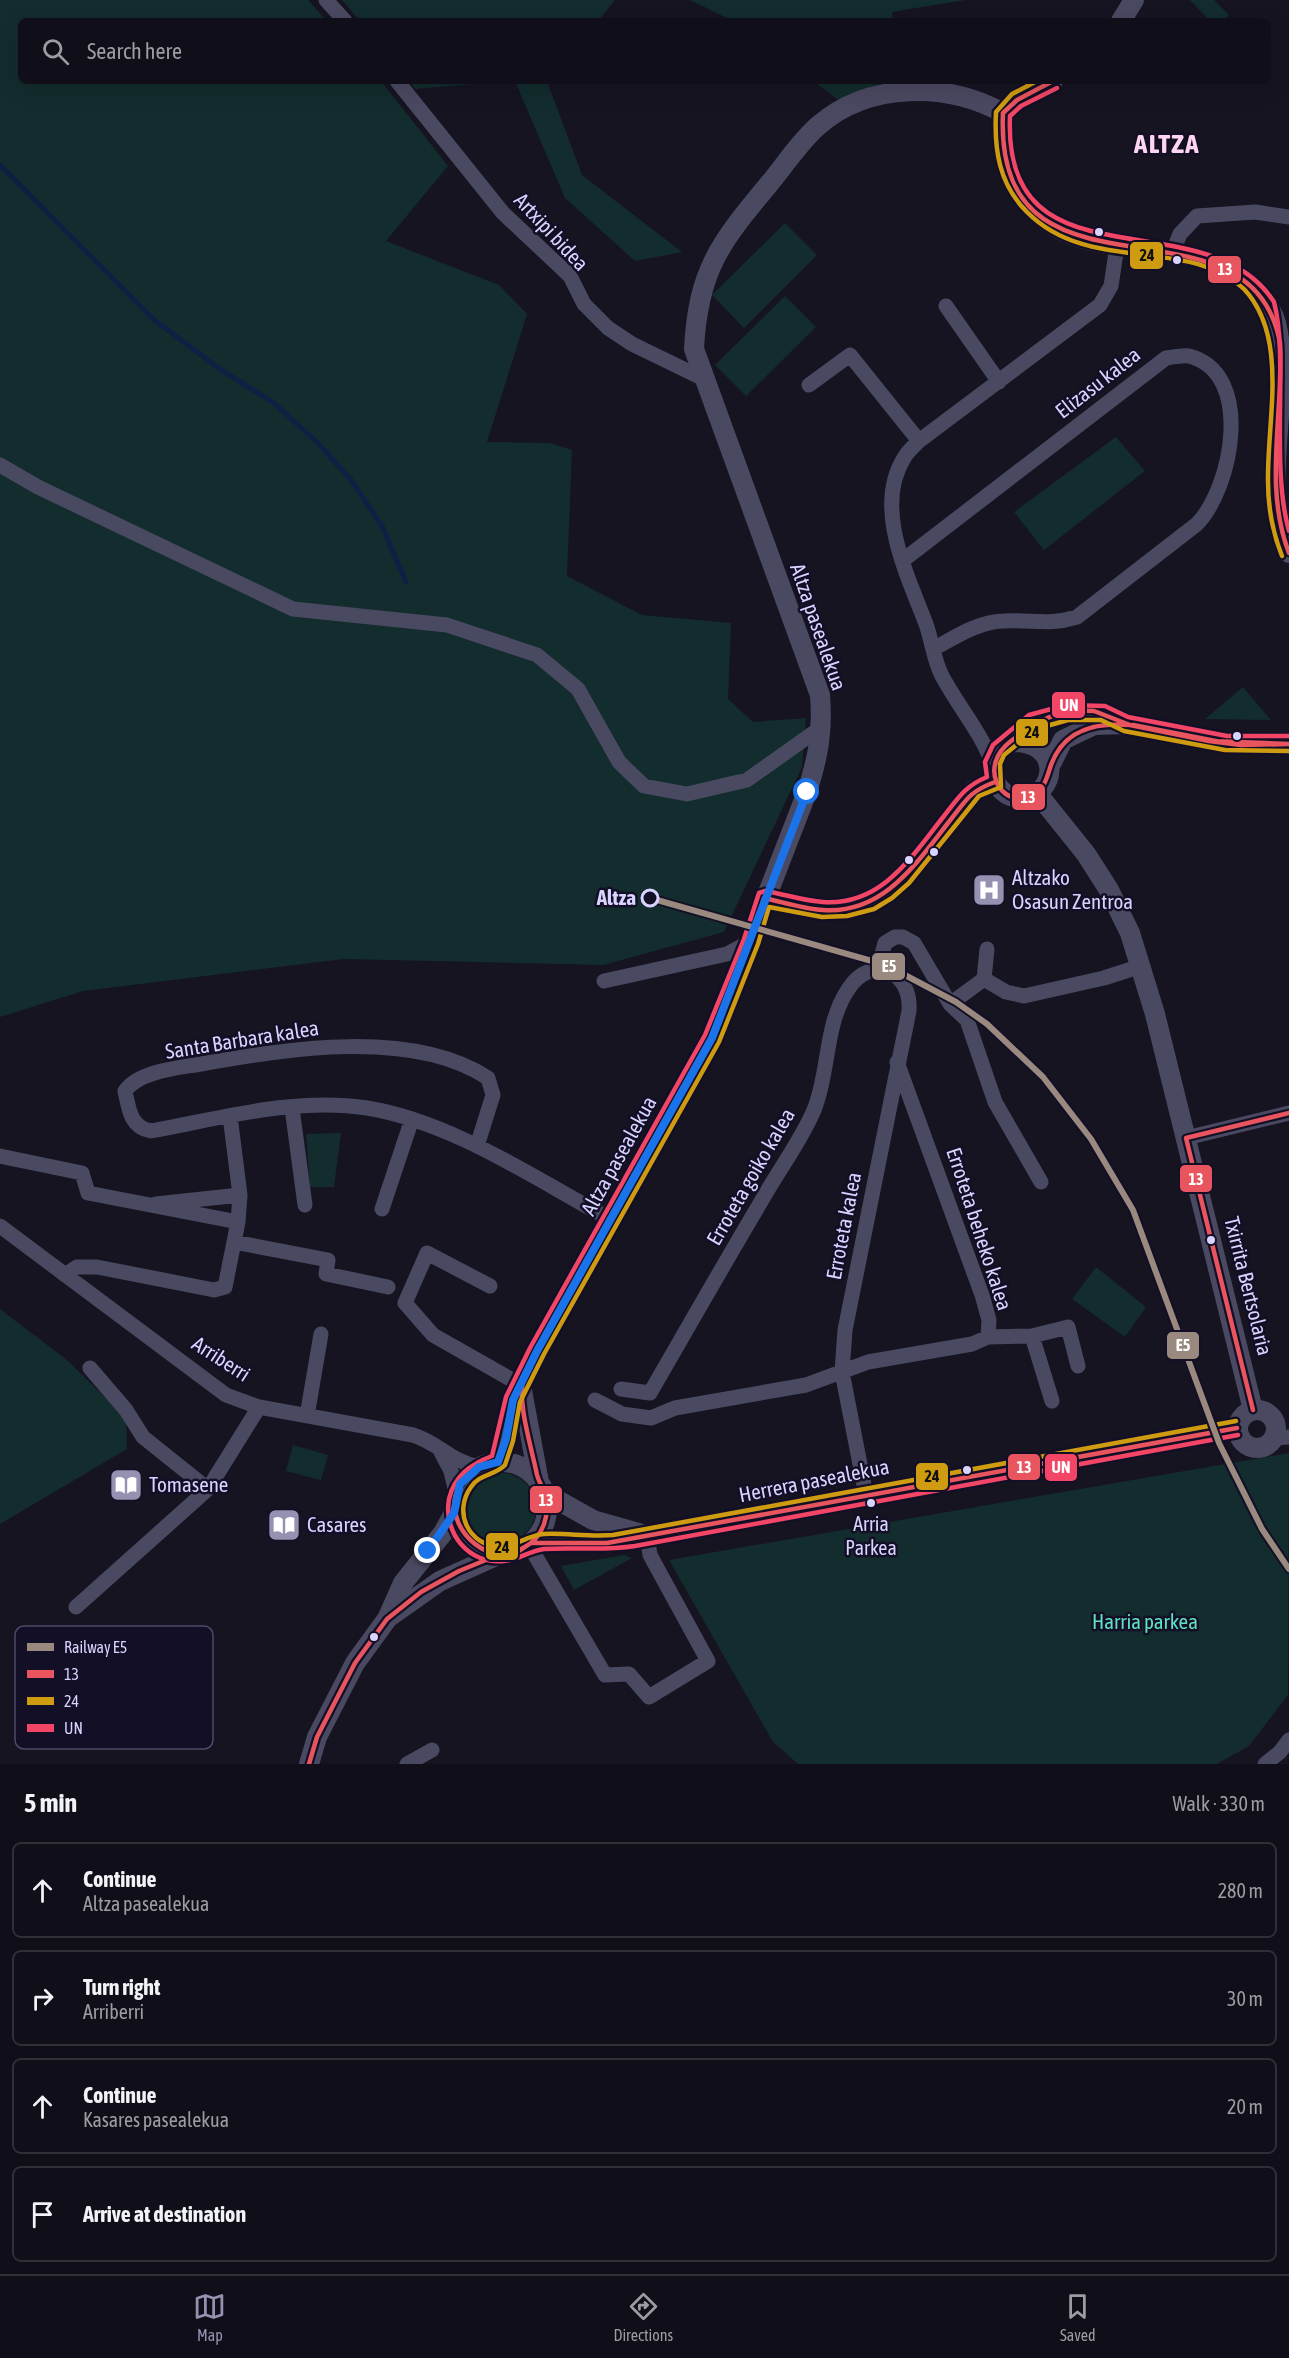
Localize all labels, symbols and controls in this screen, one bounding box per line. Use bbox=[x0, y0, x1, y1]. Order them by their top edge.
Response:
search box bbox=[18, 18, 1271, 84]
icon: search bbox=[39, 35, 72, 68]
text: Search here bbox=[87, 38, 182, 64]
district label: ALTZA bbox=[1133, 128, 1200, 159]
street label: Artxipi bidea bbox=[510, 188, 594, 275]
unlabelled marker bbox=[1093, 226, 1105, 238]
line badge: 24 bbox=[1129, 241, 1164, 270]
text: 24 bbox=[1139, 246, 1155, 264]
unlabelled marker bbox=[1171, 254, 1183, 266]
line badge: 13 bbox=[1207, 255, 1242, 284]
text: 13 bbox=[1217, 260, 1233, 278]
street label: Elizasu kalea bbox=[1050, 342, 1144, 423]
street label: Altza pasealekua bbox=[786, 560, 852, 693]
line badge: UN bbox=[1051, 691, 1086, 719]
text: UN bbox=[1060, 696, 1078, 714]
line badge: 24 bbox=[1015, 718, 1049, 747]
text: 24 bbox=[1024, 723, 1040, 741]
unlabelled marker bbox=[1231, 730, 1243, 742]
route start bbox=[793, 778, 819, 804]
line badge: 13 bbox=[1011, 783, 1046, 811]
text: 13 bbox=[1020, 788, 1036, 806]
unlabelled marker bbox=[928, 846, 940, 858]
unlabelled marker bbox=[903, 854, 915, 866]
place label: Altzako Osasun Zentroa bbox=[1012, 865, 1133, 913]
hospital icon: Altzako Osasun Zentroa bbox=[971, 872, 1007, 908]
place label: Altza bbox=[596, 885, 636, 909]
marker: Altza bbox=[641, 889, 659, 907]
line badge: E5 bbox=[871, 952, 906, 981]
text: E5 bbox=[882, 957, 897, 975]
street label: Santa Barbara kalea bbox=[163, 1015, 320, 1063]
street label: Altza pasealekua bbox=[575, 1092, 661, 1219]
street label: Erroteta goiko kalea bbox=[701, 1104, 799, 1249]
street label: Erroteta beheko kalea bbox=[942, 1144, 1018, 1313]
line badge: 13 bbox=[1179, 1164, 1213, 1193]
street label: Erroteta kalea bbox=[821, 1170, 865, 1282]
text: 13 bbox=[1188, 1170, 1204, 1188]
street label: Txirrita Bertsolaria bbox=[1220, 1214, 1278, 1358]
unlabelled marker bbox=[1205, 1234, 1217, 1246]
street label: Arriberri bbox=[188, 1331, 255, 1386]
line badge: E5 bbox=[1166, 1331, 1200, 1360]
text: E5 bbox=[1176, 1336, 1191, 1354]
line badge: 13 bbox=[1007, 1453, 1041, 1481]
line badge: UN bbox=[1044, 1453, 1078, 1482]
street label: Herrera pasealekua bbox=[737, 1454, 891, 1506]
text: 13 bbox=[1016, 1458, 1032, 1476]
text: UN bbox=[1052, 1458, 1070, 1476]
line badge: 24 bbox=[915, 1462, 949, 1491]
unlabelled marker bbox=[961, 1464, 973, 1476]
library icon: Tomasene bbox=[108, 1467, 144, 1503]
text: 24 bbox=[924, 1467, 940, 1485]
place label: Tomasene bbox=[149, 1472, 228, 1496]
line badge: 13 bbox=[529, 1485, 563, 1514]
text: 13 bbox=[538, 1491, 554, 1509]
marker: Arria Parkea bbox=[865, 1497, 877, 1509]
library icon: Casares bbox=[266, 1507, 302, 1543]
place label: Casares bbox=[307, 1512, 367, 1536]
place label: Arria Parkea bbox=[845, 1512, 897, 1559]
line badge: 24 bbox=[485, 1532, 519, 1561]
route end bbox=[414, 1537, 440, 1563]
text: 24 bbox=[494, 1538, 510, 1556]
park label: Harria parkea bbox=[1092, 1609, 1198, 1633]
legend bbox=[15, 1626, 213, 1749]
unlabelled marker bbox=[368, 1631, 380, 1643]
text: Railway E5 bbox=[64, 1638, 127, 1657]
text: 13 bbox=[64, 1665, 79, 1683]
text: 24 bbox=[64, 1692, 79, 1710]
text: UN bbox=[64, 1719, 83, 1737]
text: 5 min bbox=[24, 1788, 77, 1818]
text: Walk · 330 m bbox=[1173, 1792, 1265, 1815]
text: Continue bbox=[83, 1866, 157, 1892]
icon: ahead bbox=[26, 1874, 59, 1907]
text: 280 m bbox=[1218, 1879, 1263, 1902]
text: Altza pasealekua bbox=[83, 1892, 209, 1915]
text: Turn right bbox=[83, 1974, 160, 2000]
icon: right bbox=[26, 1982, 59, 2015]
text: 30 m bbox=[1227, 1987, 1263, 2010]
text: Arriberri bbox=[83, 2000, 144, 2023]
text: Continue bbox=[83, 2082, 157, 2108]
icon: ahead bbox=[26, 2090, 59, 2123]
text: 20 m bbox=[1227, 2095, 1263, 2118]
text: Kasares pasealekua bbox=[83, 2108, 229, 2131]
icon: arrive bbox=[26, 2198, 59, 2231]
text: Arrive at destination bbox=[83, 2201, 246, 2227]
tab: Map bbox=[193, 2290, 226, 2344]
tab: Directions bbox=[613, 2290, 673, 2344]
tab: Saved bbox=[1060, 2290, 1095, 2344]

